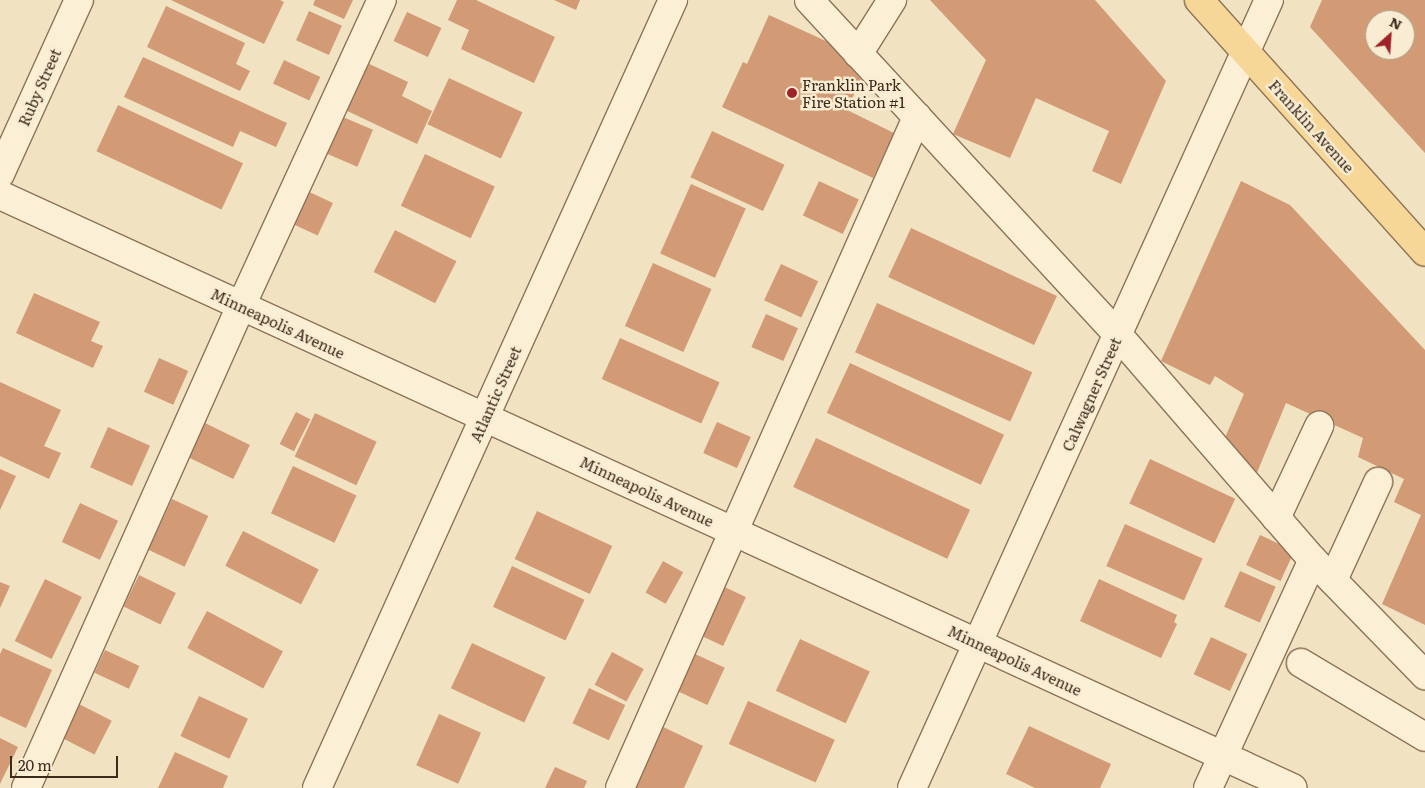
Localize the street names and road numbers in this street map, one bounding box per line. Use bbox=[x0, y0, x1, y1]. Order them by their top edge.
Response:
street label: Ruby Street bbox=[14, 45, 64, 129]
street label: Franklin Avenue bbox=[1266, 76, 1358, 176]
street label: Minneapolis Avenue bbox=[208, 284, 348, 362]
street label: Calwagner Street bbox=[1058, 334, 1124, 454]
street label: Atlantic Street bbox=[466, 343, 524, 445]
street label: Minneapolis Avenue bbox=[577, 452, 717, 530]
street label: Minneapolis Avenue bbox=[945, 621, 1085, 699]

